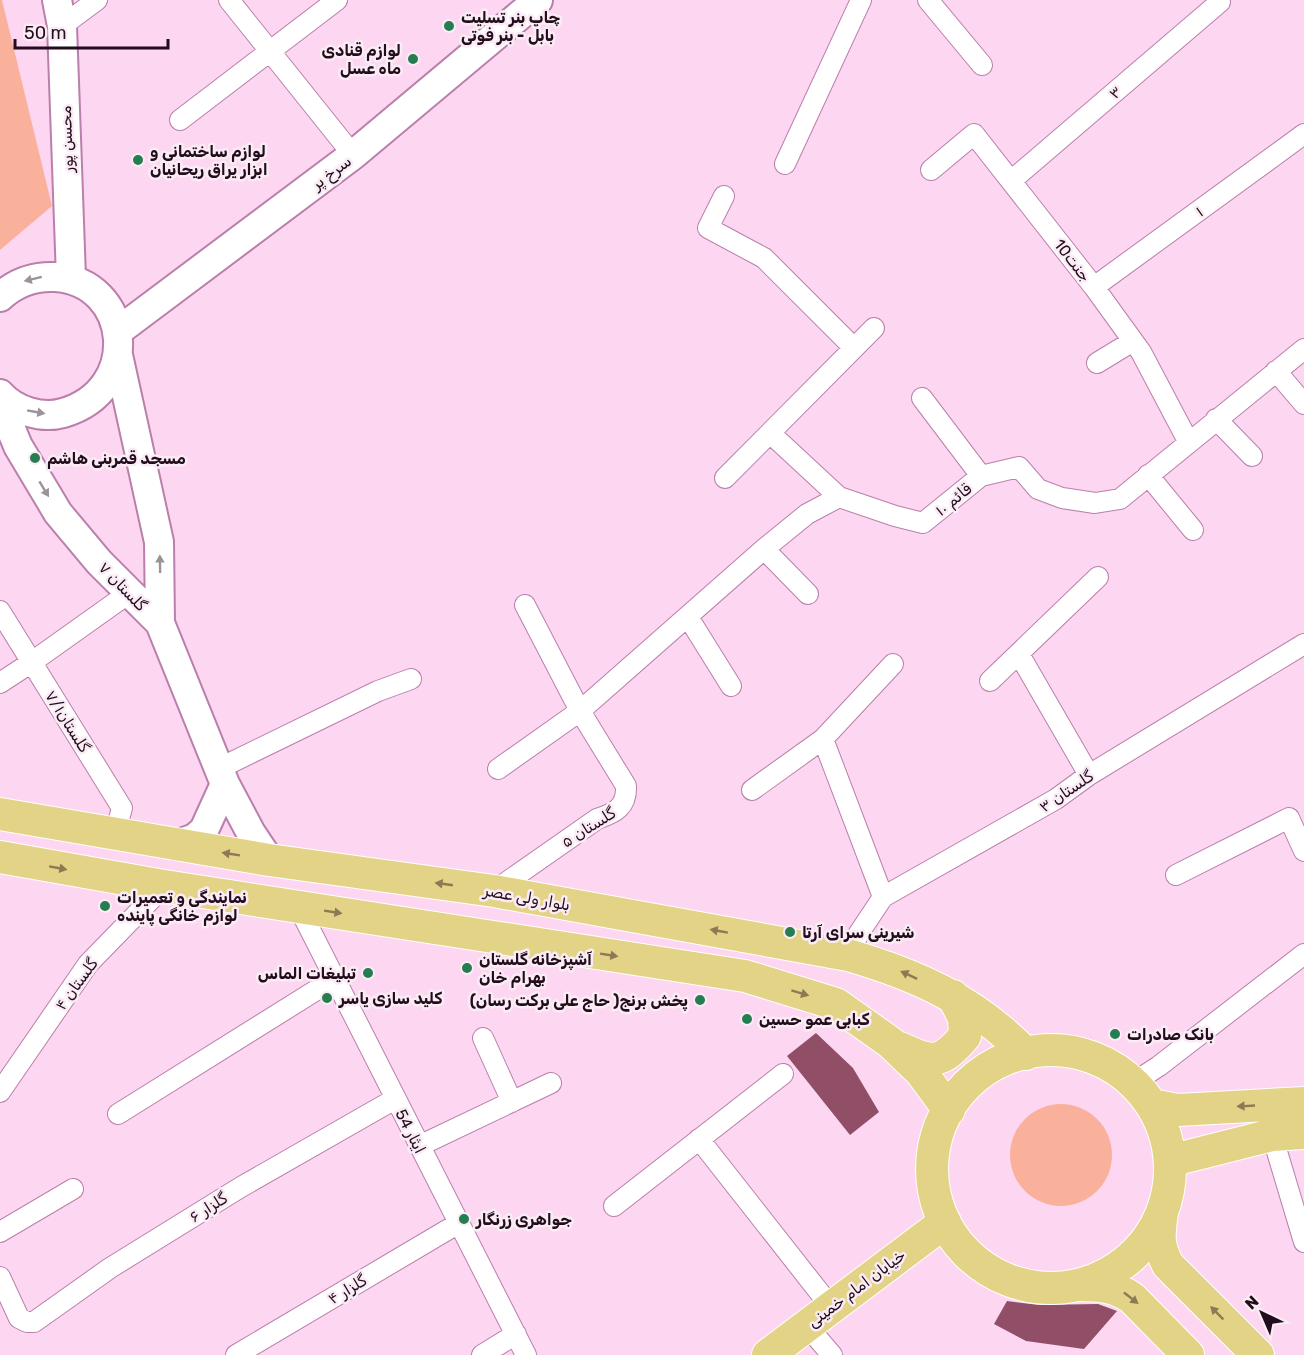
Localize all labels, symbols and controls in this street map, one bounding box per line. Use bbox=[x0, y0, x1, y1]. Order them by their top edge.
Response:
place label: چاپ بنر تسلیت بابل - بنر فوتی bbox=[461, 8, 560, 45]
scale bar bbox=[15, 12, 168, 50]
marker: چاپ بنر تسلیت بابل - بنر فوتی bbox=[442, 19, 456, 33]
text: 50 m bbox=[24, 22, 67, 44]
place label: لوازم قنادی ماه عسل bbox=[322, 41, 401, 78]
marker: لوازم قنادی ماه عسل bbox=[406, 52, 420, 66]
street label: ۳ bbox=[1105, 82, 1125, 103]
street label: محسن پور bbox=[56, 105, 78, 174]
place label: لوازم ساختمانی و ابزار یراق ریحانیان bbox=[150, 142, 268, 179]
street label: سرخ پر bbox=[307, 151, 356, 196]
marker: لوازم ساختمانی و ابزار یراق ریحانیان bbox=[131, 153, 145, 167]
street label: ۱ bbox=[1192, 202, 1207, 221]
street label: جنت10 bbox=[1050, 235, 1095, 285]
one-way arrow bbox=[24, 275, 42, 284]
one-way arrow bbox=[27, 408, 46, 417]
place label: مسجد قمربنی هاشم bbox=[47, 449, 186, 469]
marker: مسجد قمربنی هاشم bbox=[28, 451, 42, 465]
street label: قائم ۱۰ bbox=[931, 479, 976, 521]
one-way arrow bbox=[38, 481, 49, 497]
one-way arrow bbox=[155, 555, 164, 574]
street label: گلستان ۷ bbox=[95, 558, 151, 615]
street label: گلستان۷/۱ bbox=[41, 687, 94, 756]
street label: گلستان ۳ bbox=[1036, 766, 1098, 816]
street label: گلستان ۵ bbox=[558, 803, 620, 852]
one-way arrow bbox=[221, 849, 240, 858]
one-way arrow bbox=[48, 863, 67, 872]
one-way arrow bbox=[435, 879, 454, 889]
street label: بلوار ولی عصر bbox=[481, 880, 572, 915]
place label: نمایندگی و تعمیرات لوازم خانگی پاینده bbox=[117, 888, 247, 927]
marker: نمایندگی و تعمیرات لوازم خانگی پاینده bbox=[98, 899, 112, 913]
one-way arrow bbox=[324, 908, 343, 917]
place label: شیرینی سرای آرتا bbox=[802, 923, 914, 942]
marker: شیرینی سرای آرتا bbox=[783, 925, 797, 939]
one-way arrow bbox=[710, 926, 729, 935]
place label: آشپزخانه گلستان بهرام خان bbox=[479, 950, 592, 988]
one-way arrow bbox=[599, 951, 618, 960]
street label: گلستان ۴ bbox=[51, 954, 102, 1014]
marker: آشپزخانه گلستان بهرام خان bbox=[460, 961, 474, 975]
place label: تبلیغات الماس bbox=[258, 964, 356, 983]
marker: تبلیغات الماس bbox=[361, 966, 375, 980]
one-way arrow bbox=[900, 971, 917, 980]
place label: کلید سازی یاسر bbox=[338, 989, 442, 1008]
one-way arrow bbox=[791, 989, 809, 998]
marker: کلید سازی یاسر bbox=[320, 991, 334, 1005]
place label: پخش برنج( حاج علی برکت رسان) bbox=[470, 991, 688, 1012]
marker: پخش برنج( حاج علی برکت رسان) bbox=[693, 993, 707, 1007]
place label: کبابی عمو حسین bbox=[759, 1010, 870, 1029]
marker: کبابی عمو حسین bbox=[740, 1012, 754, 1026]
place label: بانک صادرات bbox=[1127, 1025, 1214, 1044]
marker: بانک صادرات bbox=[1108, 1027, 1122, 1041]
one-way arrow bbox=[1236, 1101, 1255, 1110]
street label: ایثار 54 bbox=[390, 1106, 430, 1157]
street label: گلزار ۶ bbox=[186, 1188, 232, 1227]
place label: جواهری زرنگار bbox=[475, 1210, 572, 1229]
marker: جواهری زرنگار bbox=[457, 1212, 471, 1226]
street label: خیابان امام خمینی bbox=[804, 1245, 910, 1332]
street label: گلزار ۴ bbox=[325, 1270, 371, 1309]
north arrow bbox=[1232, 1283, 1292, 1343]
one-way arrow bbox=[1123, 1292, 1139, 1304]
text: N bbox=[1241, 1292, 1263, 1313]
one-way arrow bbox=[1210, 1307, 1224, 1321]

